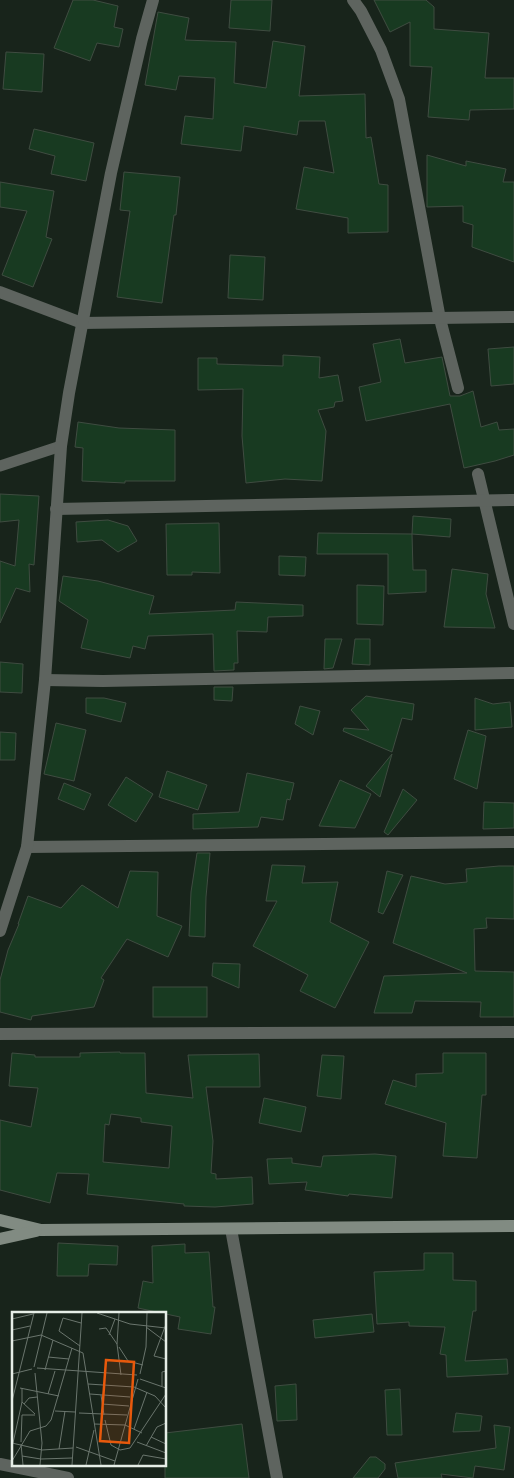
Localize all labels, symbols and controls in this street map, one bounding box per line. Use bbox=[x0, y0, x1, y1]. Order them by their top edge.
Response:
inset map bbox=[12, 1312, 166, 1466]

